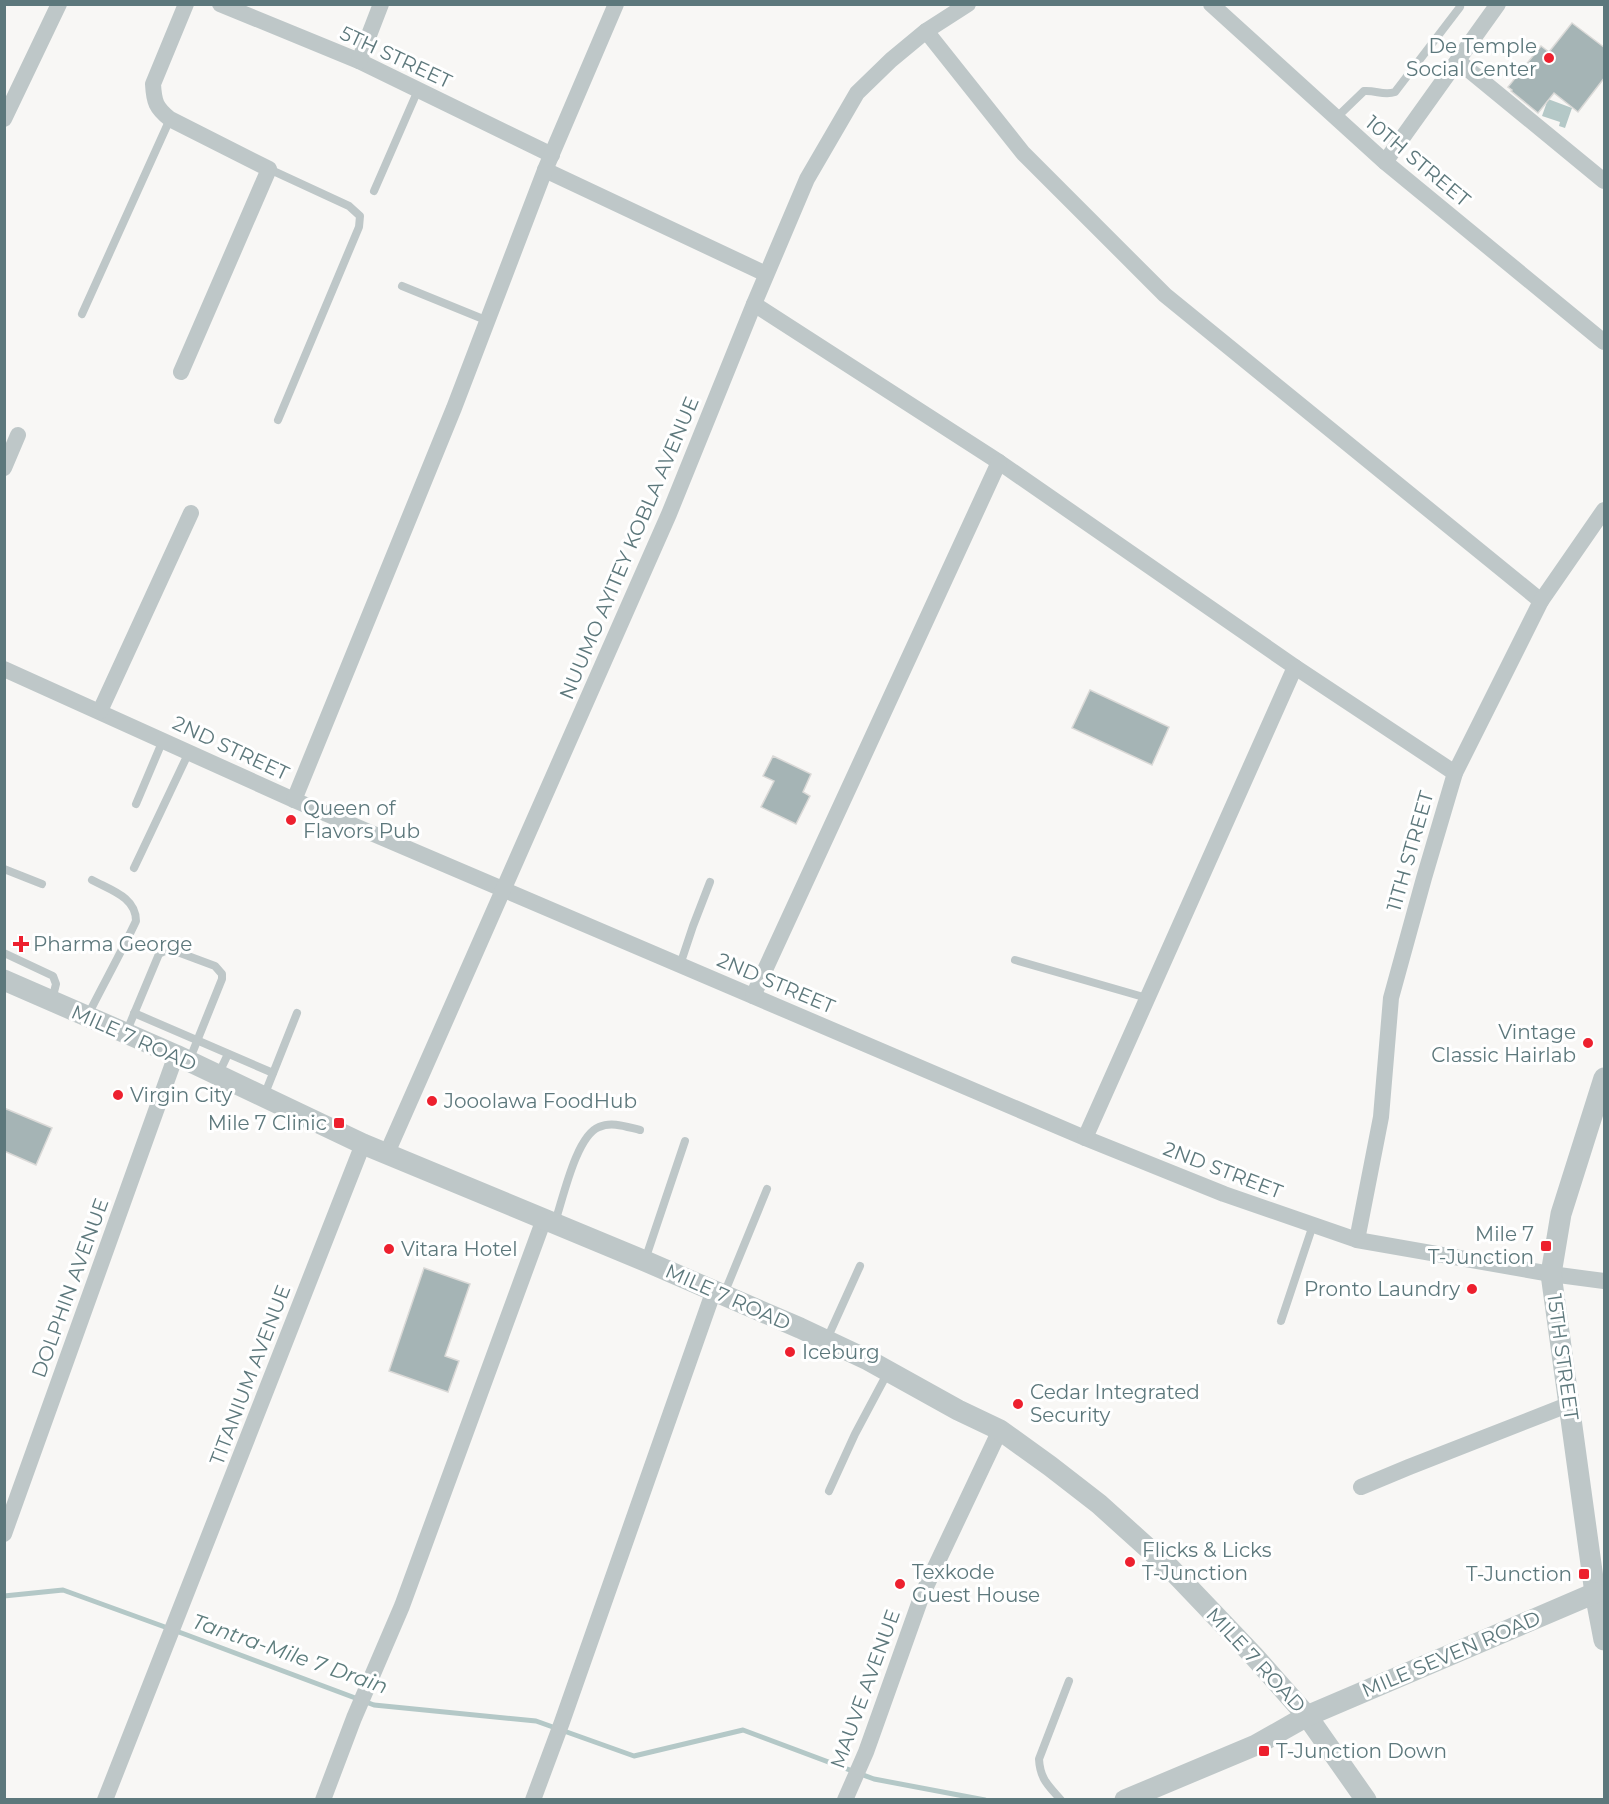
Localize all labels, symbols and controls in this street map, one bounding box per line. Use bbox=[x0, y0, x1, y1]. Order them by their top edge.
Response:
street label: 5TH STREET bbox=[336, 21, 456, 94]
place label: De Temple Social Center bbox=[1406, 34, 1537, 81]
marker: De Temple Social Center bbox=[1542, 51, 1556, 65]
street label: 10TH STREET bbox=[1361, 110, 1476, 212]
street label: NUUMO AYITEY KOBLA AVENUE bbox=[554, 393, 704, 703]
street label: 2ND STREET bbox=[169, 711, 293, 786]
street label: 11TH STREET bbox=[1381, 788, 1439, 914]
place label: Queen of Flavors Pub bbox=[303, 796, 420, 843]
marker: Queen of Flavors Pub bbox=[284, 813, 298, 827]
place label: Pharma George bbox=[33, 932, 192, 956]
marker: Pharma George bbox=[14, 937, 28, 951]
street label: 2ND STREET bbox=[713, 947, 839, 1019]
street label: MILE 7 ROAD bbox=[68, 1000, 200, 1076]
place label: Vintage Classic Hairlab bbox=[1431, 1020, 1576, 1067]
marker: Vintage Classic Hairlab bbox=[1581, 1036, 1595, 1050]
place label: Virgin City bbox=[130, 1083, 232, 1107]
marker: Virgin City bbox=[111, 1088, 125, 1102]
place label: Jooolawa FoodHub bbox=[443, 1089, 637, 1113]
marker: Jooolawa FoodHub bbox=[425, 1094, 439, 1108]
place label: Mile 7 Clinic bbox=[208, 1111, 327, 1135]
marker: Mile 7 Clinic bbox=[332, 1116, 346, 1130]
street label: 2ND STREET bbox=[1160, 1136, 1286, 1204]
street label: DOLPHIN AVENUE bbox=[26, 1195, 114, 1381]
place label: Mile 7 T-Junction bbox=[1428, 1222, 1534, 1269]
place label: Vitara Hotel bbox=[401, 1237, 518, 1261]
marker: Mile 7 T-Junction bbox=[1539, 1239, 1553, 1253]
marker: Vitara Hotel bbox=[382, 1242, 396, 1256]
street label: MILE 7 ROAD bbox=[662, 1259, 794, 1335]
place label: Pronto Laundry bbox=[1304, 1277, 1460, 1301]
street label: TITANIUM AVENUE bbox=[205, 1281, 295, 1469]
marker: Pronto Laundry bbox=[1465, 1282, 1479, 1296]
street label: 15TH STREET bbox=[1542, 1292, 1584, 1422]
place label: Iceburg bbox=[802, 1340, 880, 1364]
marker: Iceburg bbox=[783, 1345, 797, 1359]
place label: Cedar Integrated Security bbox=[1030, 1380, 1200, 1427]
marker: Cedar Integrated Security bbox=[1011, 1397, 1025, 1411]
place label: Flicks & Licks T-Junction bbox=[1142, 1538, 1272, 1585]
marker: Flicks & Licks T-Junction bbox=[1123, 1555, 1137, 1569]
place label: Texkode Guest House bbox=[912, 1560, 1040, 1607]
place label: T-Junction bbox=[1466, 1562, 1572, 1586]
marker: T-Junction bbox=[1577, 1567, 1591, 1581]
marker: Texkode Guest House bbox=[893, 1577, 907, 1591]
street label: MILE 7 ROAD bbox=[1201, 1603, 1311, 1717]
street label: MAUVE AVENUE bbox=[825, 1606, 905, 1772]
street label: MILE SEVEN ROAD bbox=[1358, 1606, 1544, 1702]
water label: Tantra-Mile 7 Drain bbox=[189, 1608, 391, 1699]
place label: T-Junction Down bbox=[1276, 1739, 1447, 1763]
marker: T-Junction Down bbox=[1257, 1744, 1271, 1758]

